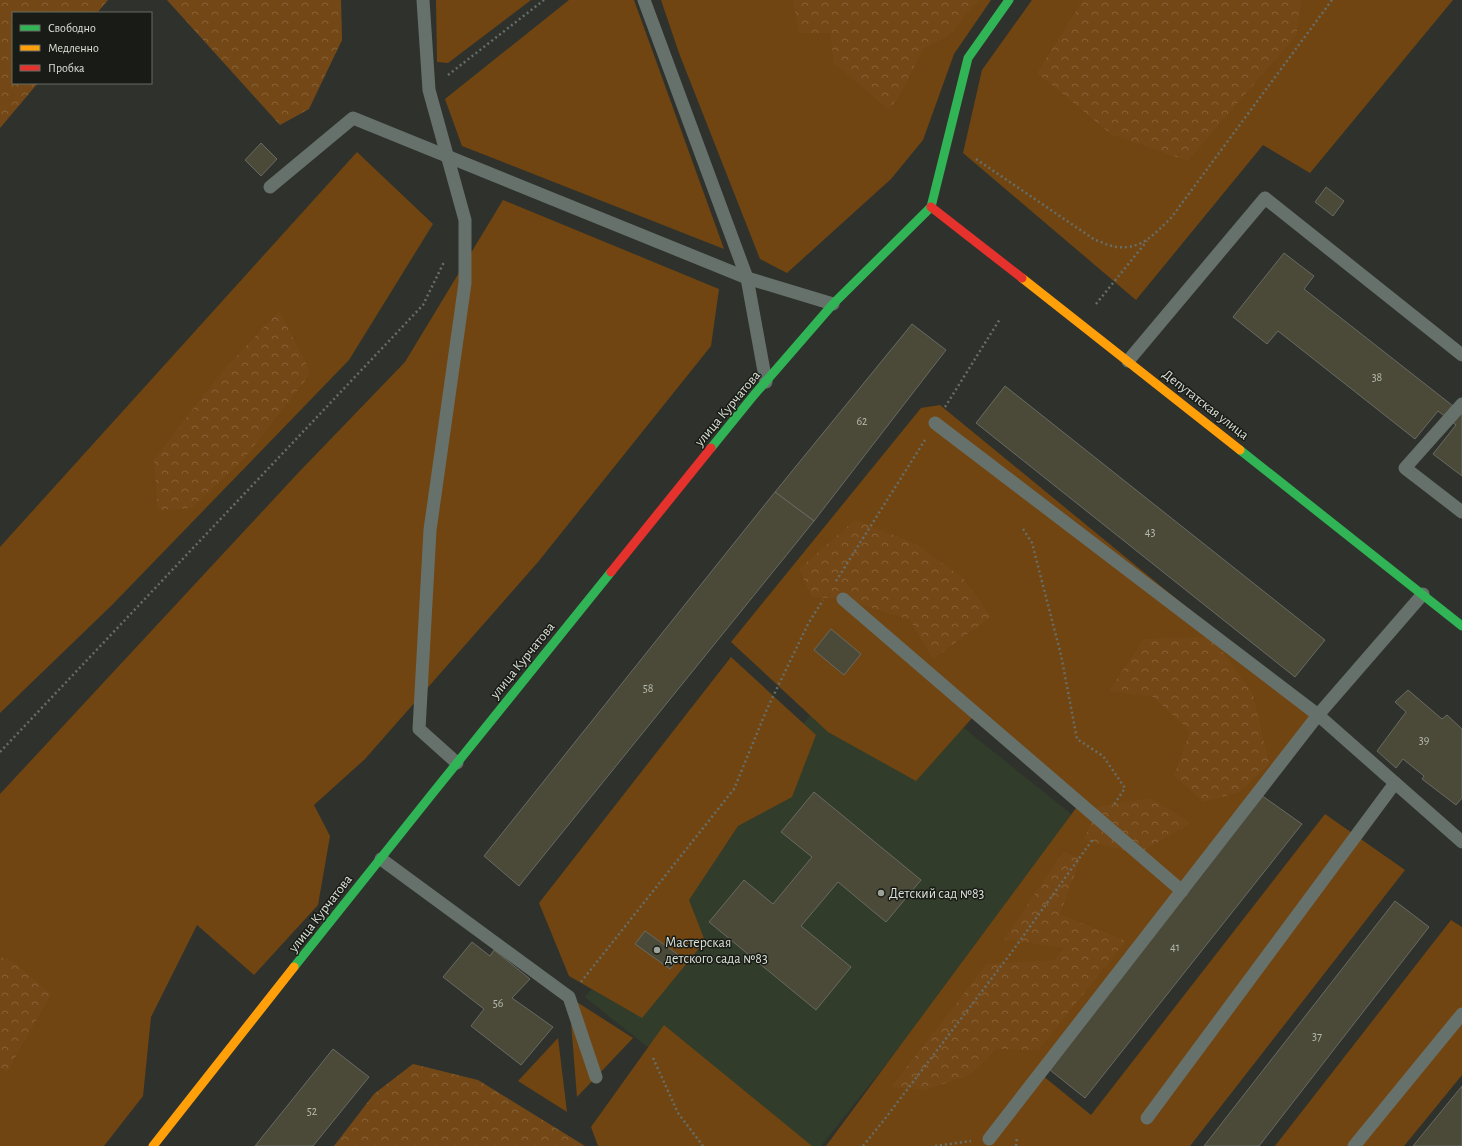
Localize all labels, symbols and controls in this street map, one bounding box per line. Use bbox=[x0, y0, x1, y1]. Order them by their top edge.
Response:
legend bbox=[12, 12, 152, 84]
text: Свободно bbox=[48, 22, 96, 34]
text: Медленно bbox=[48, 42, 99, 54]
text: Пробка bbox=[48, 62, 85, 74]
street label: Депутатская улица bbox=[1160, 367, 1251, 443]
street label: улица Курчатова bbox=[692, 368, 764, 450]
house number: 38 bbox=[1372, 371, 1383, 383]
house number: 62 bbox=[856, 415, 868, 427]
house number: 43 bbox=[1145, 526, 1155, 538]
street label: улица Курчатова bbox=[487, 619, 558, 702]
house number: 58 bbox=[643, 682, 654, 694]
house number: 39 bbox=[1419, 734, 1430, 746]
street label: улица Курчатова bbox=[286, 872, 355, 956]
place label: Детский сад №83 bbox=[889, 887, 985, 901]
marker: Детский сад №83 bbox=[876, 888, 886, 898]
place label: Мастерская детского сада №83 bbox=[665, 936, 768, 966]
house number: 41 bbox=[1170, 941, 1180, 953]
marker: Мастерская детского сада №83 bbox=[652, 945, 662, 955]
house number: 56 bbox=[493, 997, 504, 1009]
house number: 37 bbox=[1312, 1030, 1322, 1042]
house number: 52 bbox=[307, 1105, 318, 1117]

